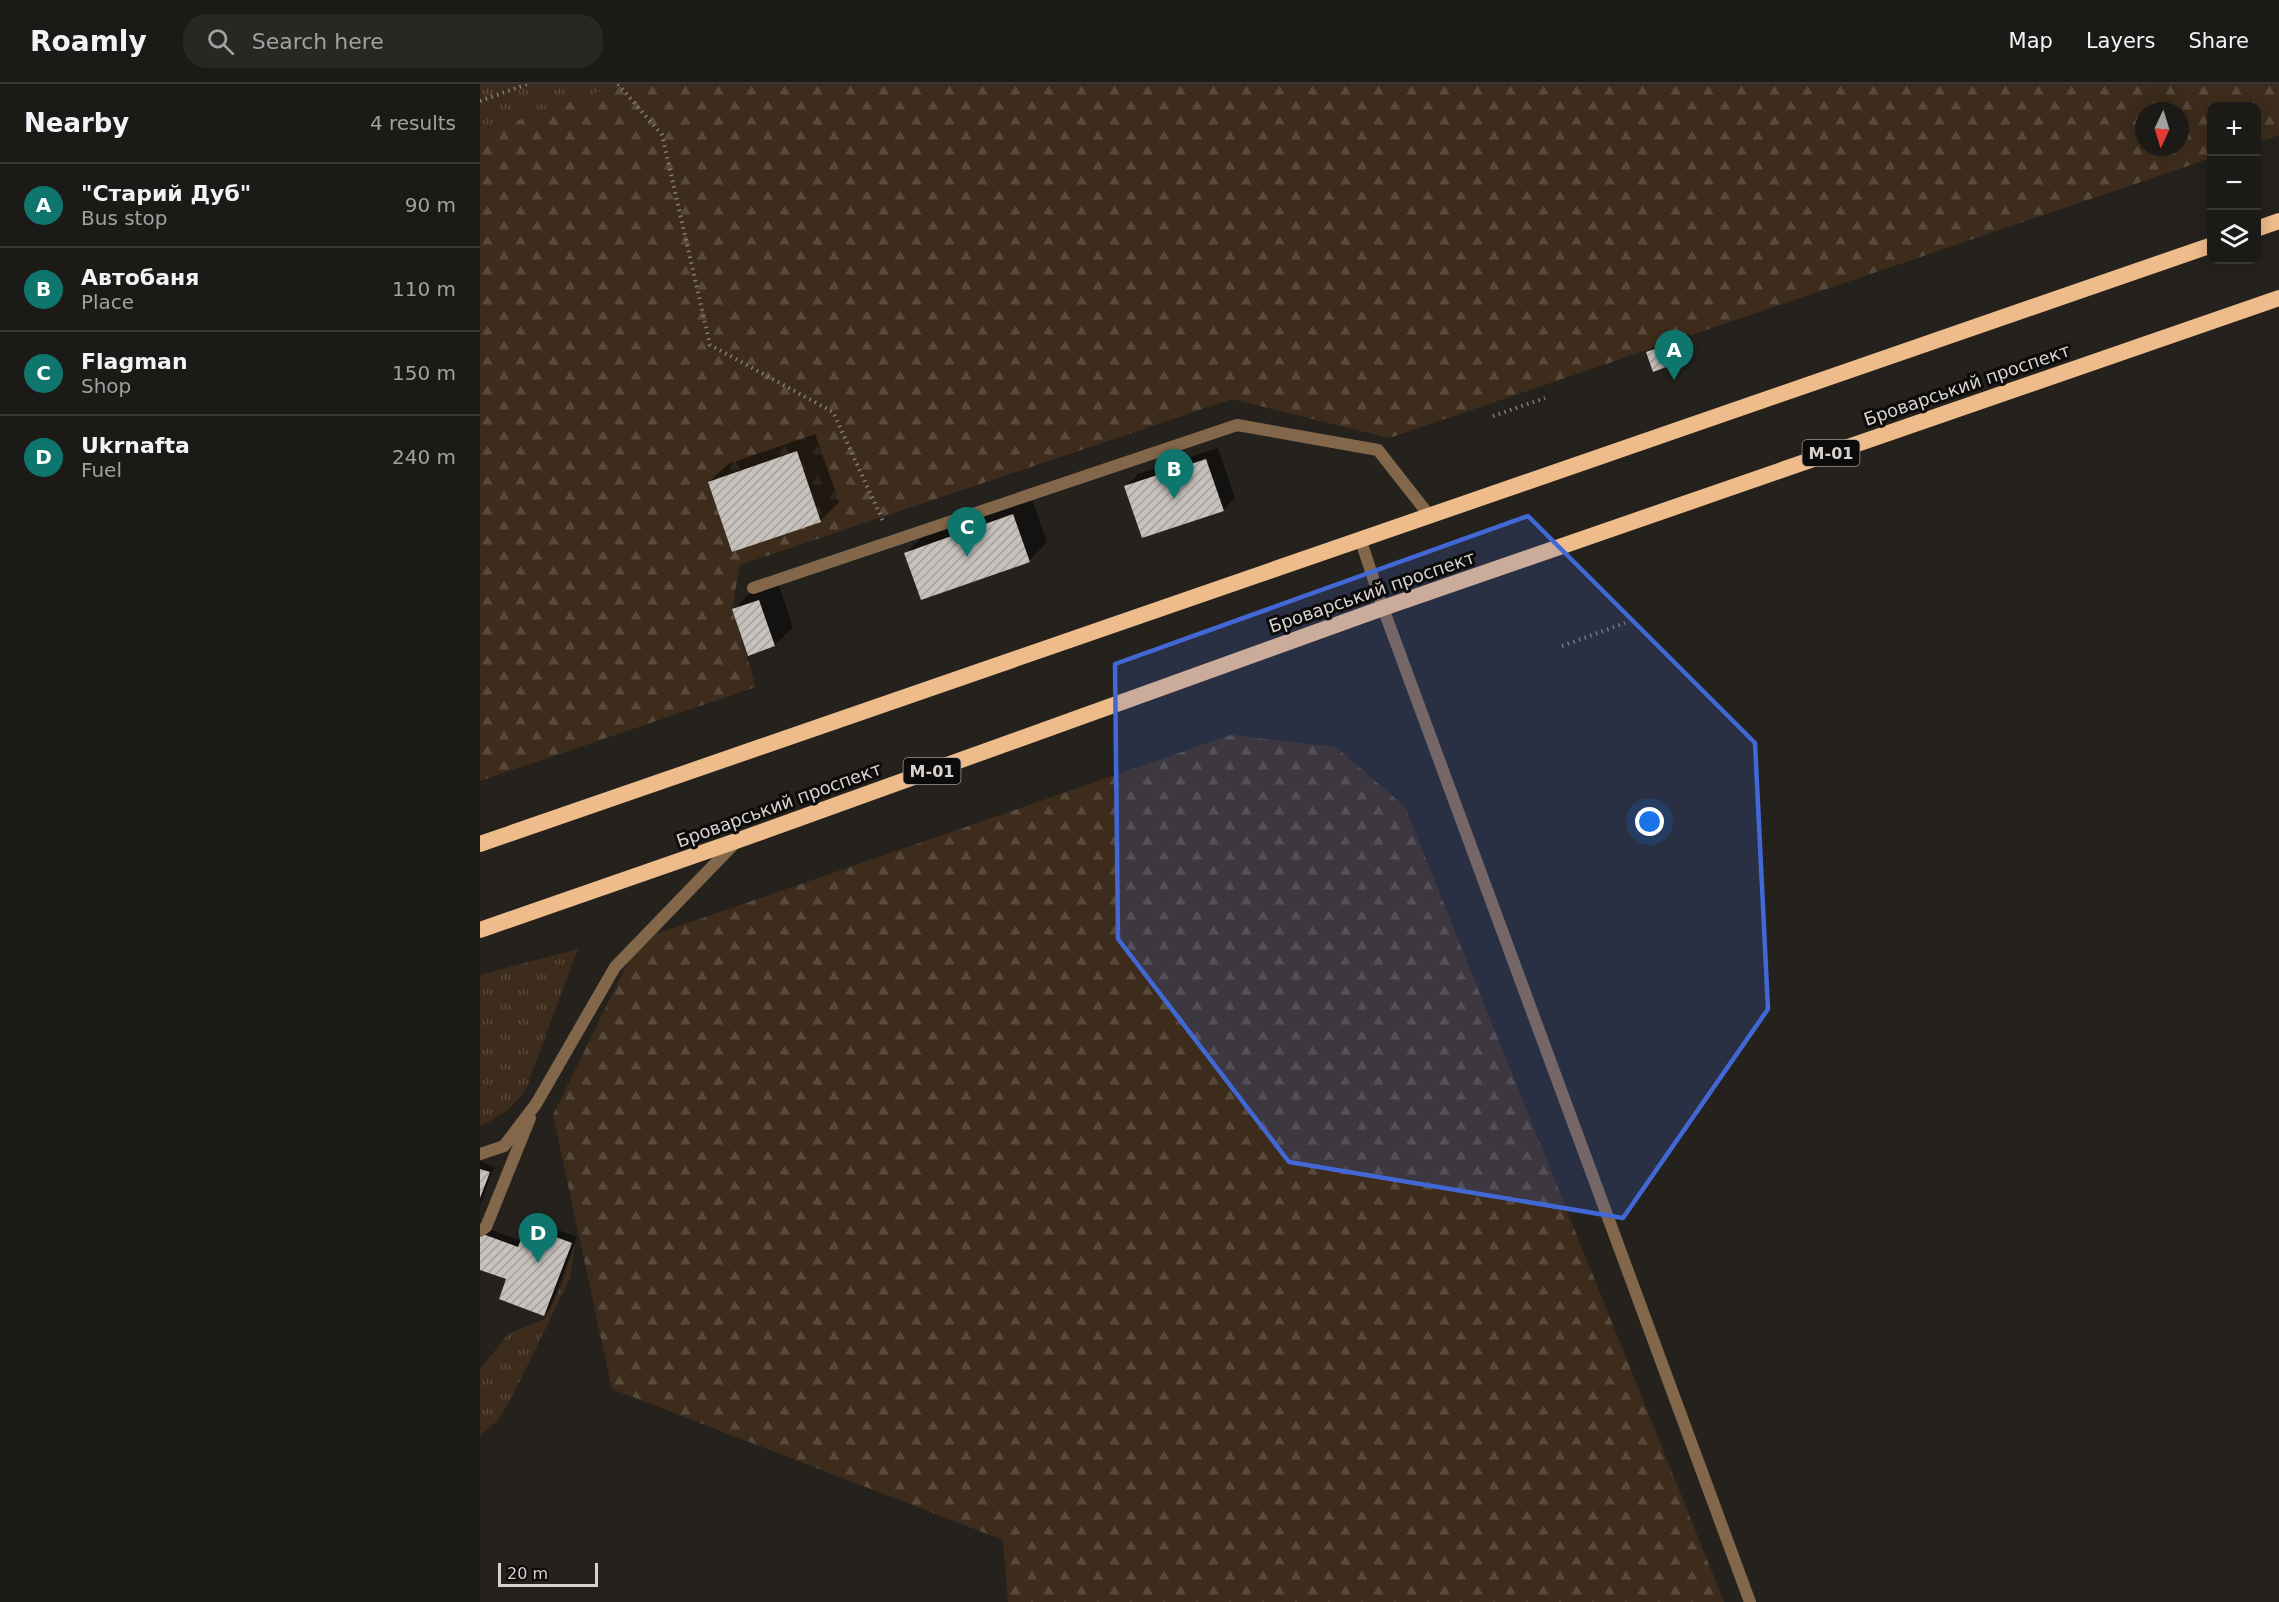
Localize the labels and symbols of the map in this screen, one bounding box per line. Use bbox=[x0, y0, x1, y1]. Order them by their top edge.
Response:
north arrow bbox=[2135, 102, 2189, 156]
pin: A bbox=[1654, 330, 1694, 380]
street label: Броварський проспект bbox=[1861, 339, 2073, 430]
road number: М-01 bbox=[1802, 440, 1860, 466]
pin: B bbox=[1154, 450, 1194, 499]
pin: C bbox=[948, 508, 986, 557]
street label: Броварський проспект bbox=[1266, 546, 1478, 637]
street label: Броварський проспект bbox=[673, 758, 884, 851]
road number: М-01 bbox=[904, 758, 960, 784]
your location bbox=[1635, 807, 1664, 836]
pin: D bbox=[518, 1214, 558, 1263]
scale bar bbox=[498, 1560, 598, 1588]

